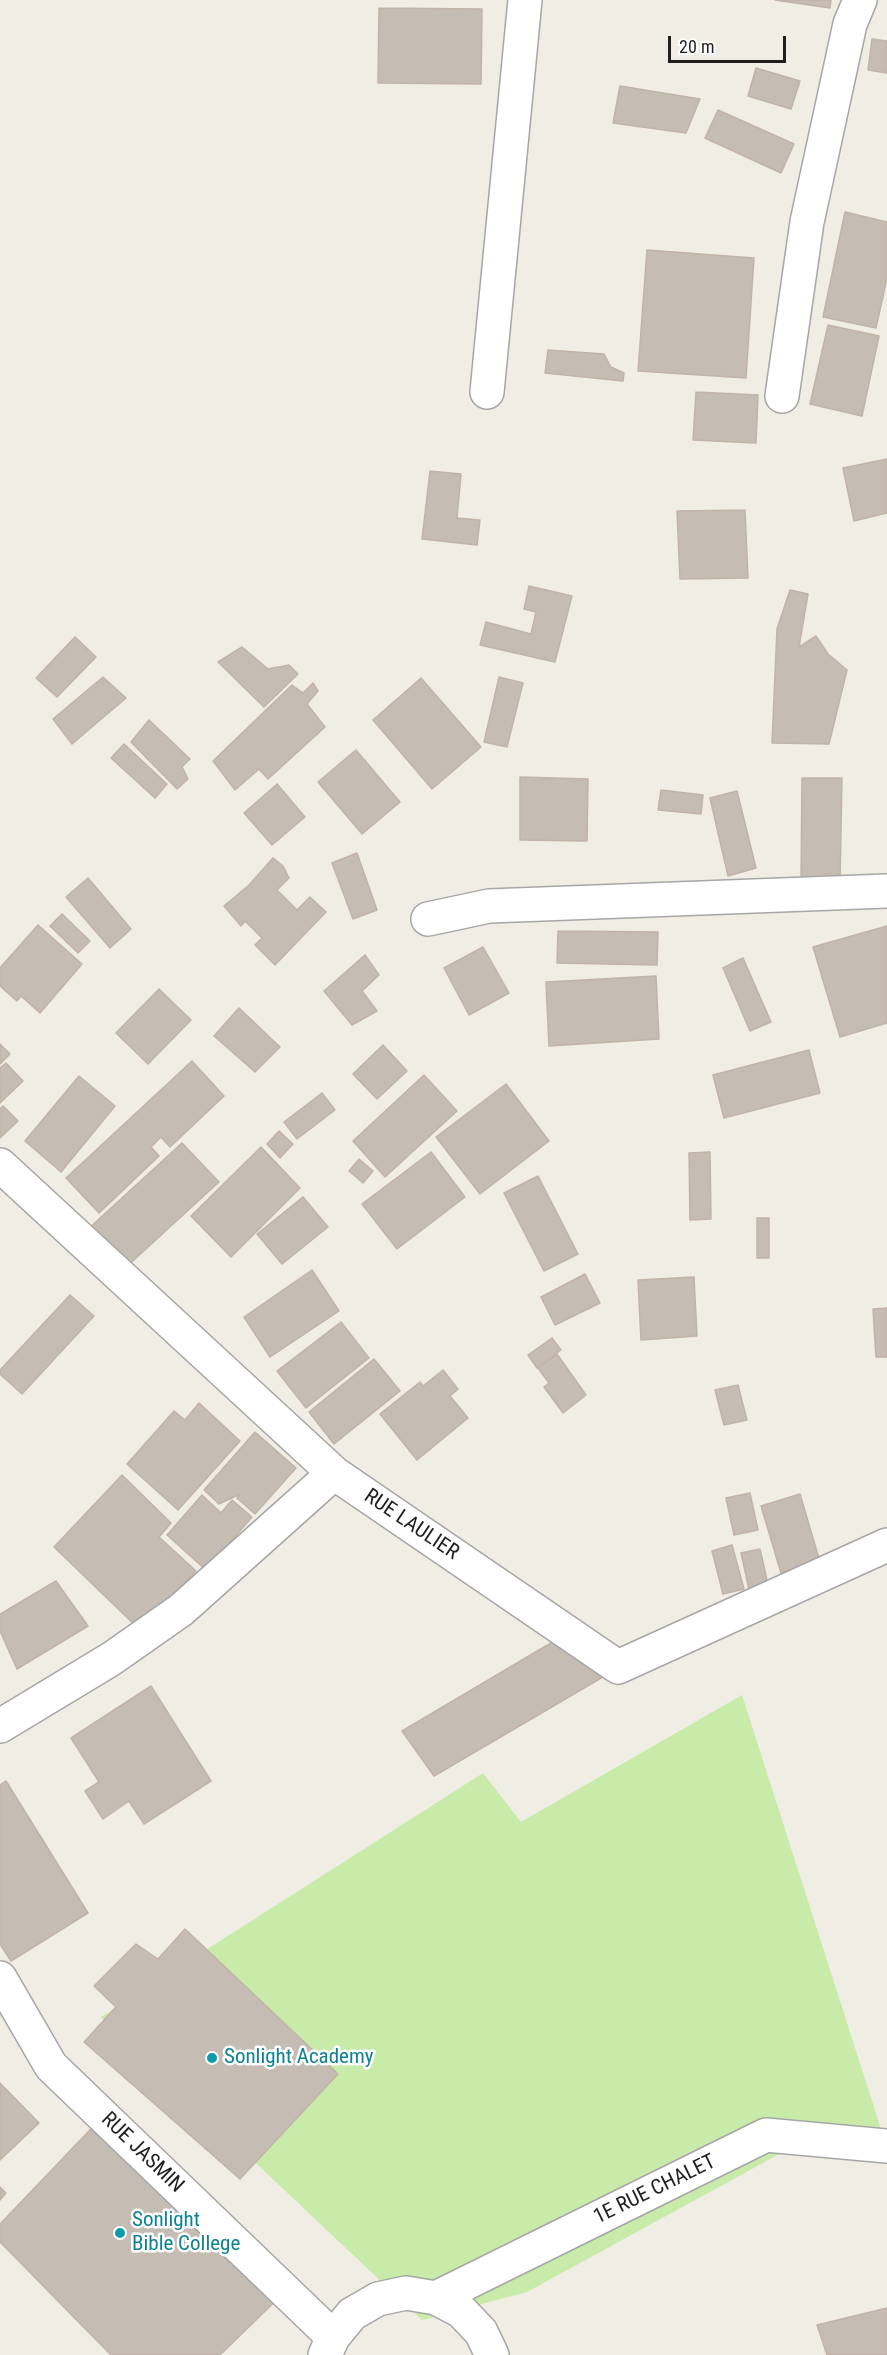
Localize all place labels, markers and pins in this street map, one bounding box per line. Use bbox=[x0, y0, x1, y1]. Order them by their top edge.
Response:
place label: Sonlight Academy bbox=[224, 2045, 373, 2071]
marker: Sonlight Academy bbox=[205, 2051, 219, 2065]
place label: Sonlight Bible College bbox=[132, 2208, 240, 2258]
marker: Sonlight Bible College bbox=[113, 2226, 127, 2240]

